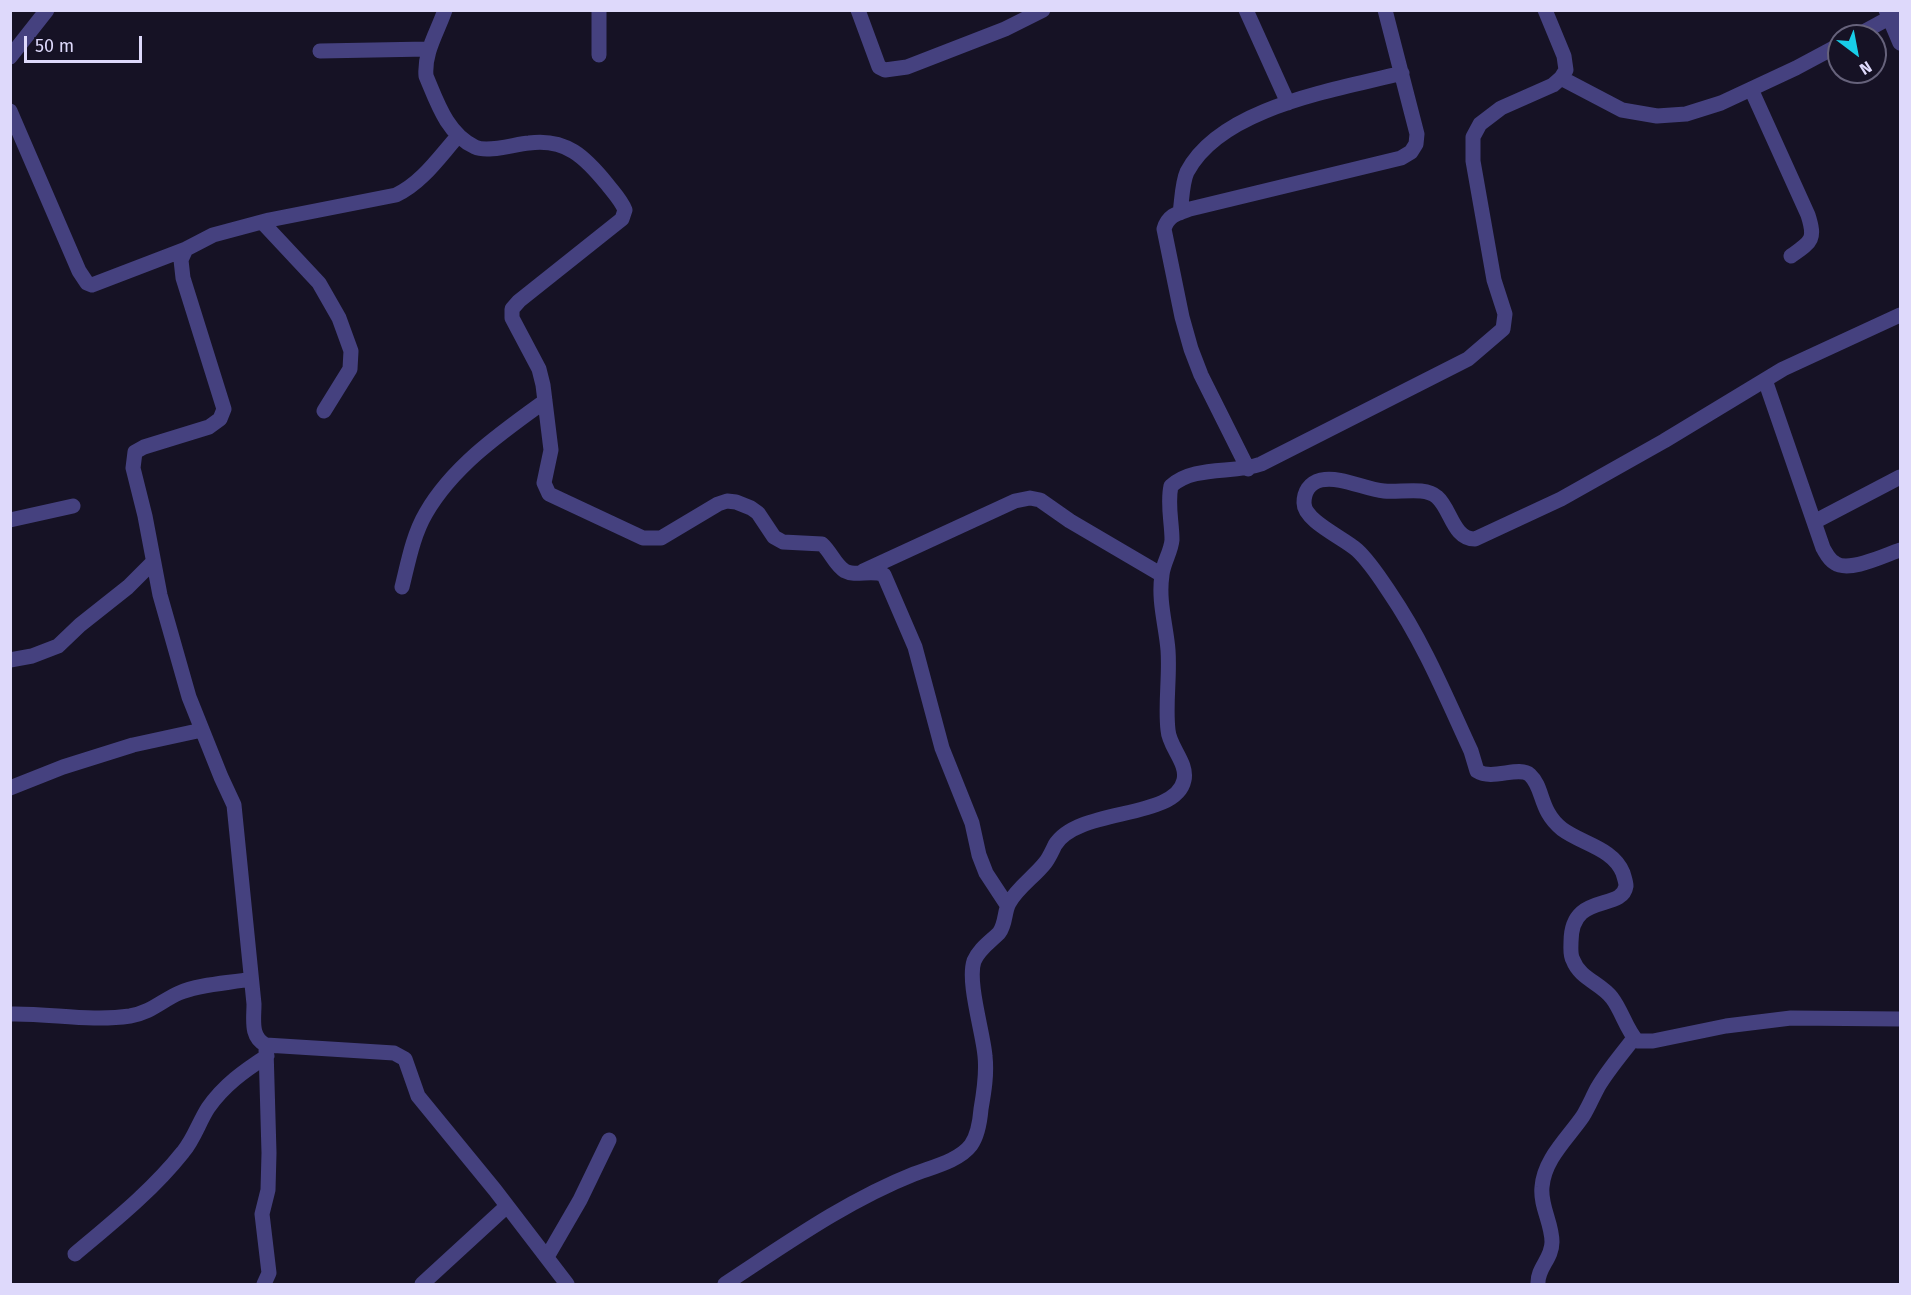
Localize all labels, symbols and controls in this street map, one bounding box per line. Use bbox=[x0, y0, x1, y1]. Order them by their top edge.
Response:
scale bar bbox=[27, 24, 146, 62]
north arrow bbox=[1827, 24, 1887, 84]
text: 50 m bbox=[35, 35, 74, 57]
text: N bbox=[1856, 57, 1875, 79]

